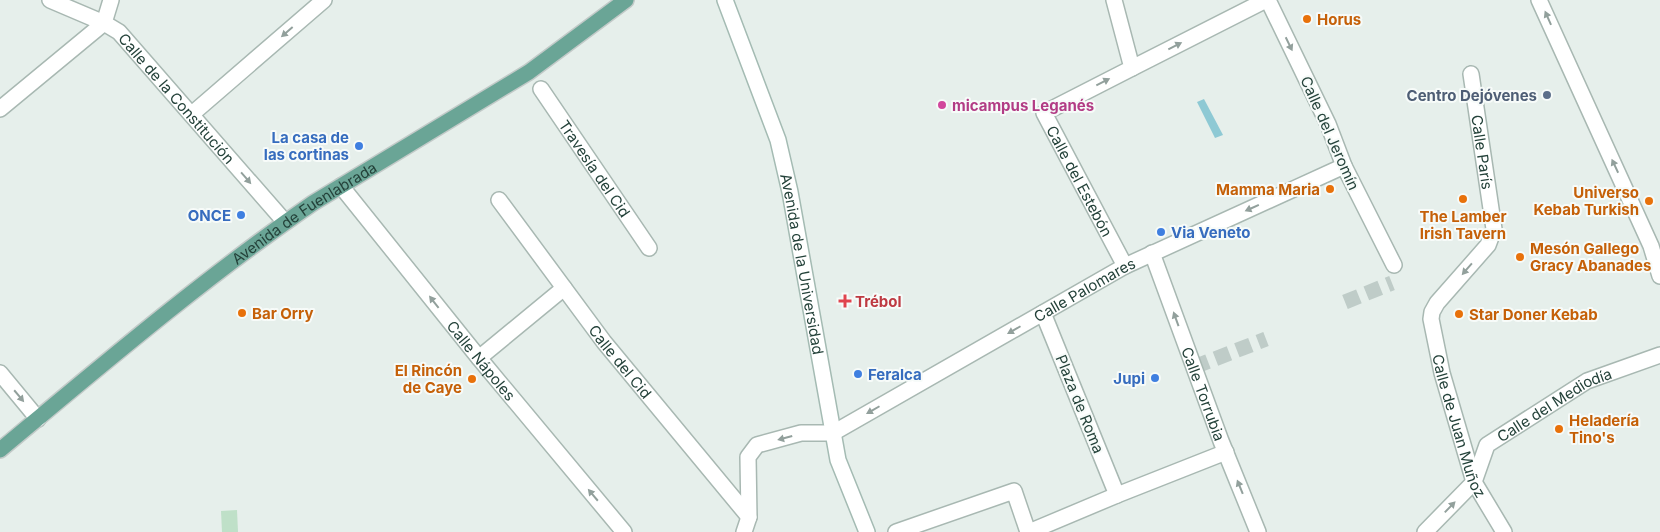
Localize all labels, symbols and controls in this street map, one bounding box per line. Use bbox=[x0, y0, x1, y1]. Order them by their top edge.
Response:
place label: Horus bbox=[1317, 10, 1361, 29]
one-way arrow bbox=[1544, 11, 1552, 26]
marker: Horus bbox=[1301, 13, 1313, 25]
one-way arrow bbox=[282, 26, 294, 38]
street label: Calle de la Constitución bbox=[115, 29, 239, 167]
one-way arrow bbox=[1285, 37, 1293, 51]
one-way arrow bbox=[1168, 42, 1182, 50]
street label: Calle del Jeromín bbox=[1296, 73, 1364, 193]
one-way arrow bbox=[1096, 78, 1111, 86]
place label: Centro Dejóvenes bbox=[1407, 86, 1537, 105]
marker: Centro Dejóvenes bbox=[1541, 89, 1553, 101]
place label: micampus Leganés bbox=[952, 96, 1094, 115]
marker: micampus Leganés bbox=[936, 99, 948, 111]
street label: Calle París bbox=[1468, 114, 1498, 191]
street label: Travesía del Cid bbox=[555, 116, 635, 221]
street label: Calle del Estebón bbox=[1043, 122, 1117, 240]
place label: La casa de las cortinas bbox=[264, 128, 349, 164]
marker: La casa de las cortinas bbox=[353, 140, 365, 152]
street label: Avenida de Fuenlabrada bbox=[228, 157, 380, 268]
one-way arrow bbox=[1611, 159, 1619, 173]
one-way arrow bbox=[241, 171, 252, 184]
street label: Avenida de la Universidad bbox=[776, 171, 828, 356]
place label: Mamma Maria bbox=[1216, 180, 1320, 199]
marker: Mamma Maria bbox=[1324, 183, 1336, 195]
place label: Universo Kebab Turkish bbox=[1533, 183, 1639, 219]
marker: The Lamber Irish Tavern bbox=[1457, 193, 1469, 205]
marker: Universo Kebab Turkish bbox=[1643, 195, 1655, 207]
one-way arrow bbox=[1245, 204, 1259, 212]
place label: ONCE bbox=[188, 206, 231, 225]
place label: The Lamber Irish Tavern bbox=[1419, 207, 1507, 243]
marker: ONCE bbox=[235, 209, 247, 221]
place label: Via Veneto bbox=[1171, 223, 1251, 242]
marker: Via Veneto bbox=[1155, 226, 1167, 238]
place label: Mesón Gallego Gracy Abanades bbox=[1530, 239, 1651, 275]
marker: Mesón Gallego Gracy Abanades bbox=[1514, 251, 1526, 263]
street label: Calle Palomares bbox=[1030, 253, 1138, 326]
one-way arrow bbox=[1462, 262, 1473, 275]
place label: Trébol bbox=[855, 292, 902, 311]
one-way arrow bbox=[429, 295, 440, 308]
marker: Trébol bbox=[839, 295, 851, 307]
place label: Bar Orry bbox=[252, 304, 313, 323]
place label: Star Doner Kebab bbox=[1469, 305, 1598, 324]
marker: Bar Orry bbox=[236, 307, 248, 319]
marker: Star Doner Kebab bbox=[1453, 308, 1465, 320]
one-way arrow bbox=[1172, 311, 1179, 326]
street label: Calle Nápoles bbox=[443, 317, 520, 404]
street label: Calle del Cid bbox=[585, 321, 656, 402]
one-way arrow bbox=[1007, 326, 1022, 334]
street label: Calle Torrubia bbox=[1178, 344, 1230, 443]
street label: Plaza de Roma bbox=[1052, 352, 1108, 456]
street label: Calle de Juan Muñoz bbox=[1429, 352, 1491, 501]
place label: El Rincón de Caye bbox=[395, 361, 462, 397]
street label: Calle del Mediodía bbox=[1493, 364, 1614, 446]
place label: Feralca bbox=[868, 365, 922, 384]
marker: Feralca bbox=[852, 368, 864, 380]
place label: Jupi bbox=[1113, 369, 1145, 388]
marker: Jupi bbox=[1149, 372, 1161, 384]
marker: El Rincón de Caye bbox=[466, 373, 478, 385]
one-way arrow bbox=[13, 389, 24, 402]
one-way arrow bbox=[866, 406, 880, 415]
place label: Heladería Tino's bbox=[1569, 411, 1639, 447]
marker: Heladería Tino's bbox=[1553, 423, 1565, 435]
one-way arrow bbox=[777, 434, 792, 442]
one-way arrow bbox=[1236, 479, 1244, 494]
one-way arrow bbox=[587, 489, 599, 501]
one-way arrow bbox=[1444, 501, 1456, 513]

